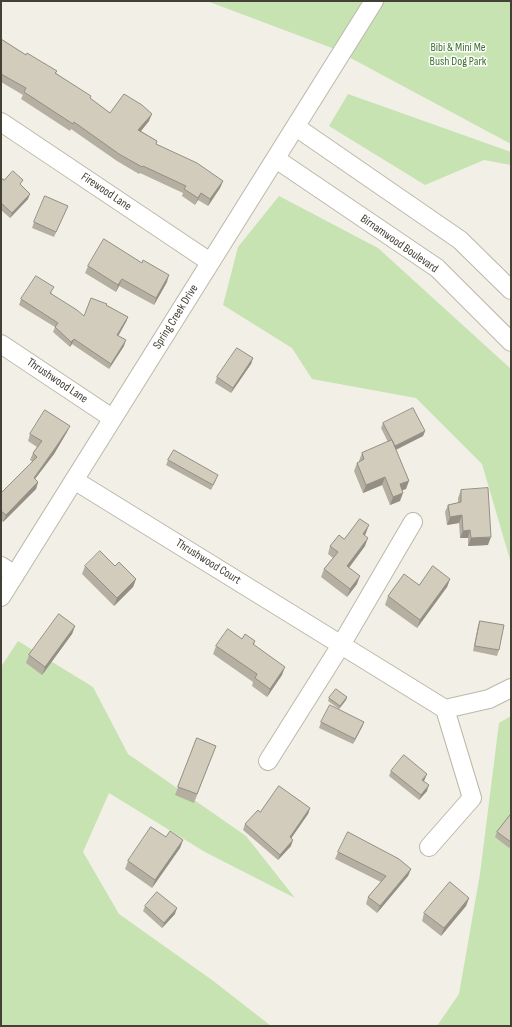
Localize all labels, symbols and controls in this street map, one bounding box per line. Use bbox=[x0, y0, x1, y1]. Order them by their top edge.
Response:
park label: Bibi & Mini Me Bush Dog Park bbox=[430, 41, 486, 69]
street label: Firewood Lane bbox=[78, 170, 134, 214]
street label: Birnamwood Boulevard bbox=[357, 212, 441, 276]
street label: Spring Creek Drive bbox=[150, 282, 202, 352]
street label: Thrushwood Lane bbox=[24, 355, 90, 407]
street label: Thrushwood Court bbox=[173, 536, 243, 588]

